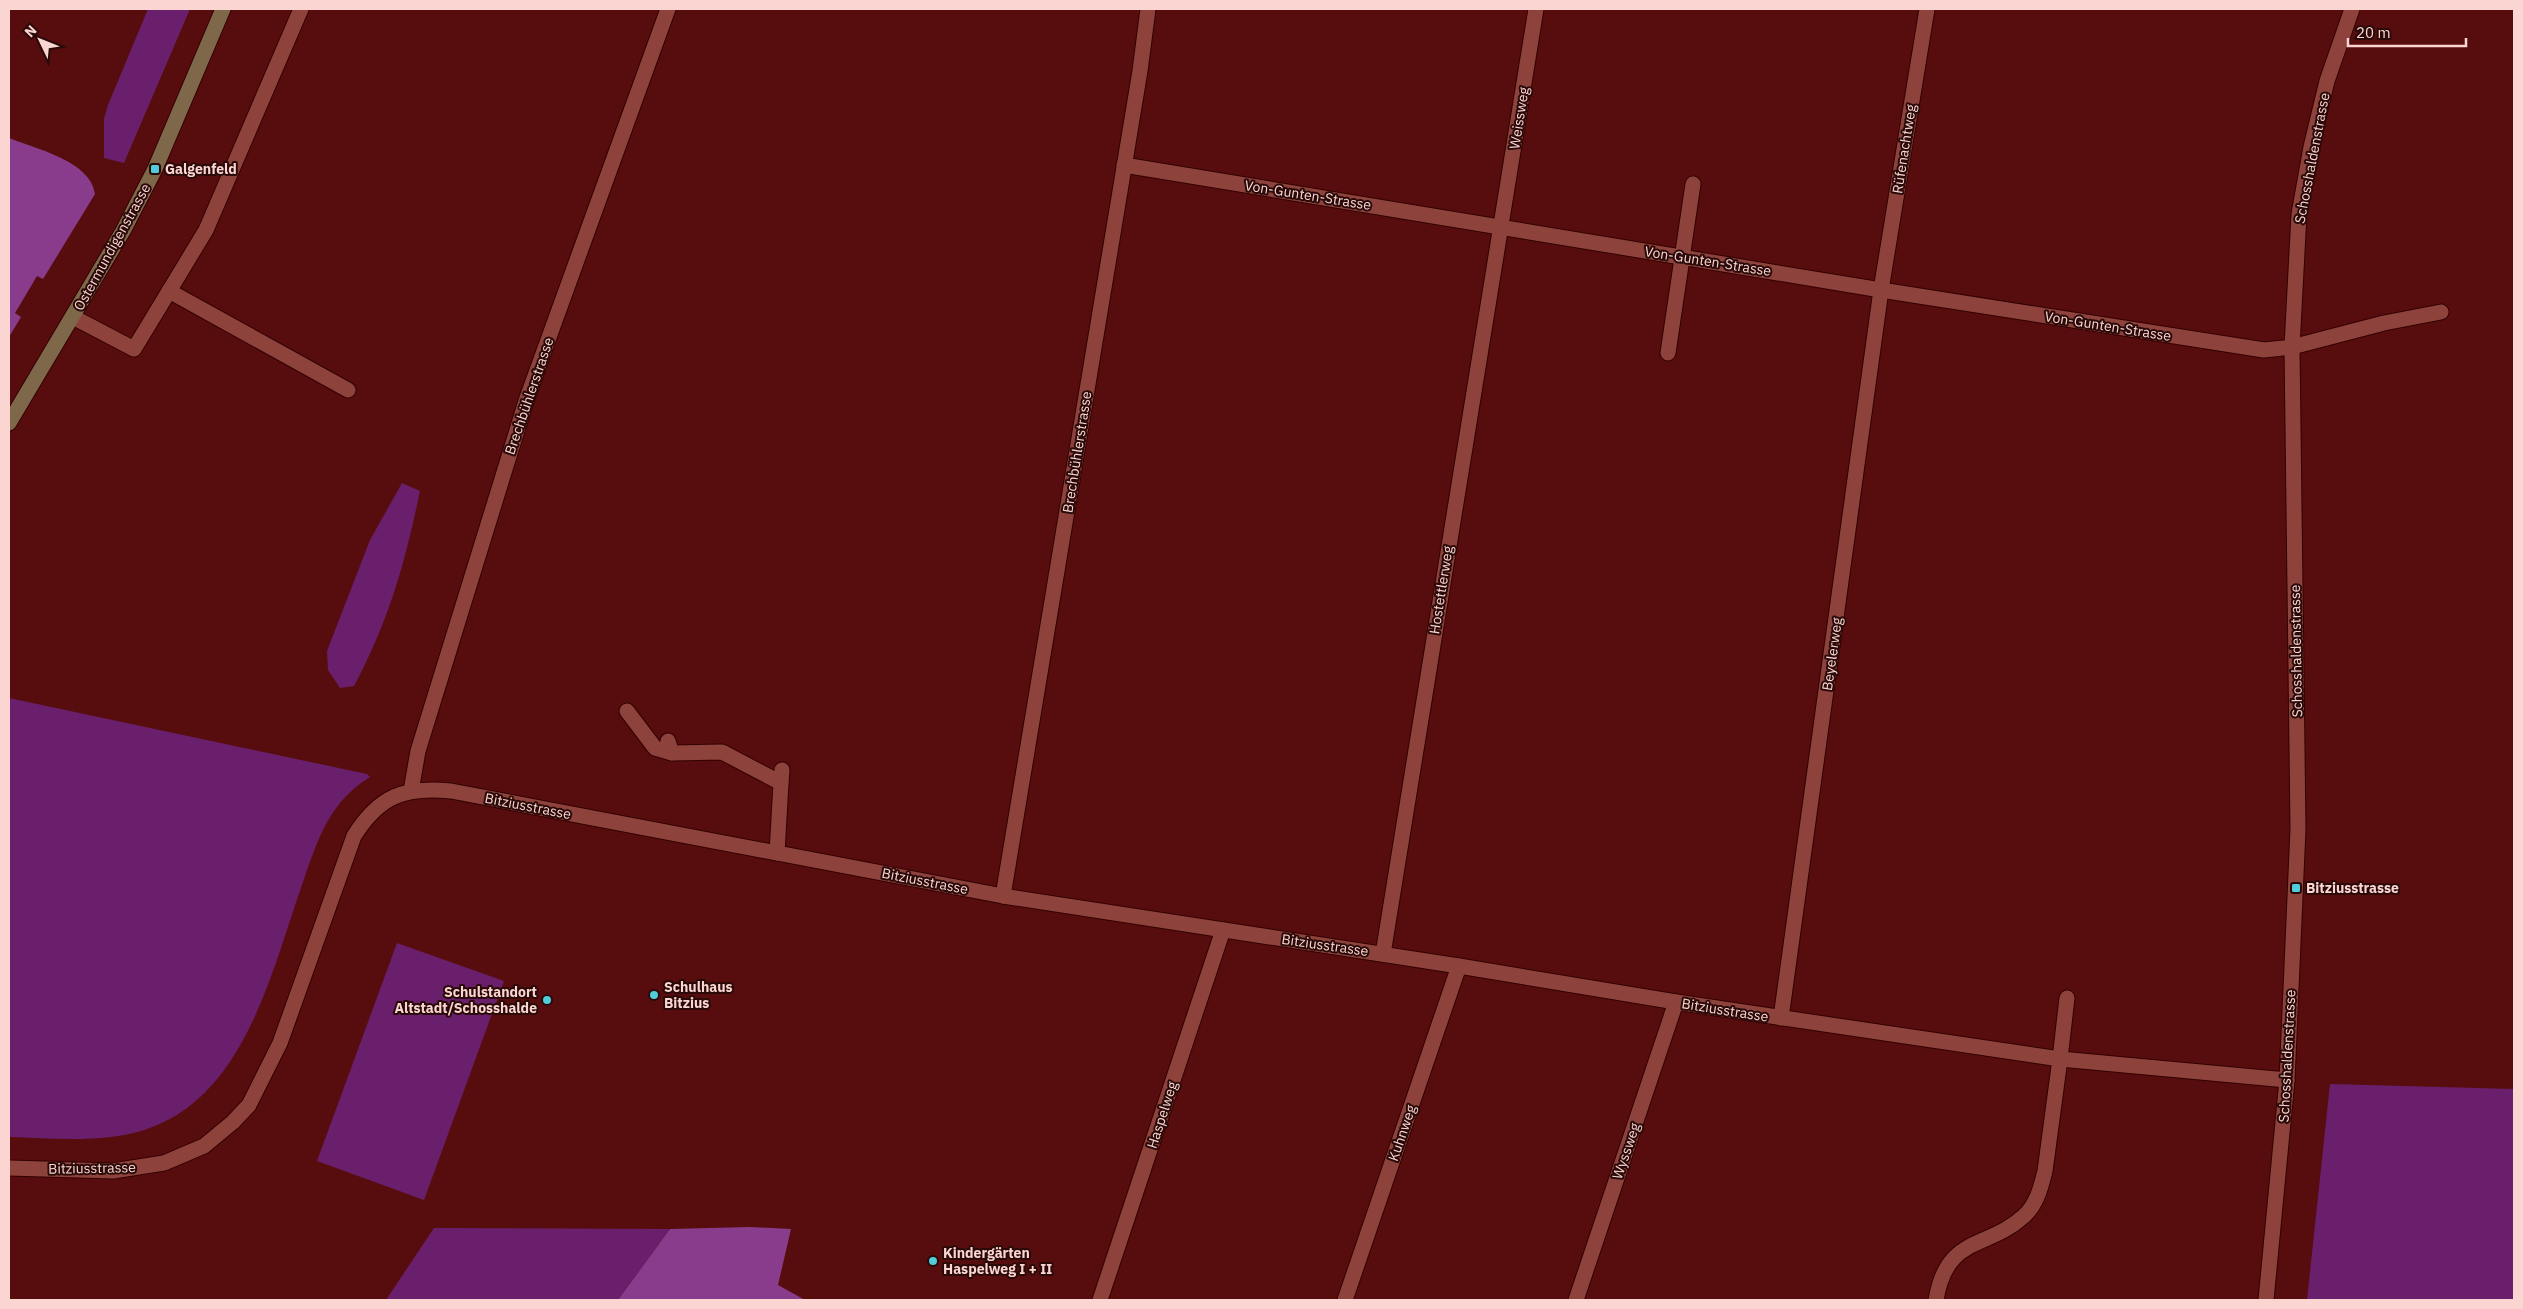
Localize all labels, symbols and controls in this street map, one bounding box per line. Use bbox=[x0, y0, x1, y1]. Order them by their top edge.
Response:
north arrow bbox=[15, 15, 65, 65]
scale bar bbox=[2348, 15, 2466, 47]
text: N bbox=[20, 21, 41, 41]
text: 20 m bbox=[2356, 23, 2391, 42]
street label: Weissweg bbox=[1505, 85, 1533, 150]
street label: Schosshaldenstrasse bbox=[2290, 91, 2334, 225]
street label: Rüfenachtweg bbox=[1888, 102, 1920, 195]
place label: Galgenfeld bbox=[165, 160, 237, 178]
marker: Galgenfeld bbox=[149, 163, 161, 175]
street label: Von-Gunten-Strasse bbox=[1243, 176, 1373, 214]
street label: Ostermundigenstrasse bbox=[70, 180, 155, 314]
street label: Von-Gunten-Strasse bbox=[1643, 242, 1773, 280]
street label: Von-Gunten-Strasse bbox=[2043, 307, 2173, 345]
street label: Brechbühlerstrasse bbox=[500, 335, 558, 457]
street label: Brechbühlerstrasse bbox=[1058, 390, 1096, 514]
street label: Hostettlerweg bbox=[1425, 544, 1457, 635]
street label: Schosshaldenstrasse bbox=[2286, 584, 2306, 718]
street label: Beyelerweg bbox=[1818, 616, 1846, 692]
street label: Bitziusstrasse bbox=[483, 789, 573, 823]
street label: Bitziusstrasse bbox=[880, 864, 970, 898]
place label: Bitziusstrasse bbox=[2306, 879, 2399, 897]
marker: Bitziusstrasse bbox=[2290, 882, 2302, 894]
street label: Bitziusstrasse bbox=[1280, 930, 1370, 960]
place label: Schulhaus Bitzius bbox=[664, 978, 733, 1012]
place label: Schulstandort Altstadt/Schosshalde bbox=[394, 983, 537, 1017]
marker: Schulhaus Bitzius bbox=[648, 989, 660, 1001]
street label: Schosshaldenstrasse bbox=[2275, 989, 2299, 1123]
marker: Schulstandort Altstadt/Schosshalde bbox=[541, 994, 553, 1006]
street label: Bitziusstrasse bbox=[1680, 994, 1770, 1026]
street label: Haspelweg bbox=[1143, 1079, 1181, 1151]
street label: Kuhnweg bbox=[1384, 1102, 1420, 1163]
street label: Wyssweg bbox=[1608, 1120, 1644, 1182]
street label: Bitziusstrasse bbox=[48, 1158, 136, 1178]
place label: Kindergärten Haspelweg I + II bbox=[943, 1244, 1052, 1278]
marker: Kindergärten Haspelweg I + II bbox=[927, 1255, 939, 1267]

